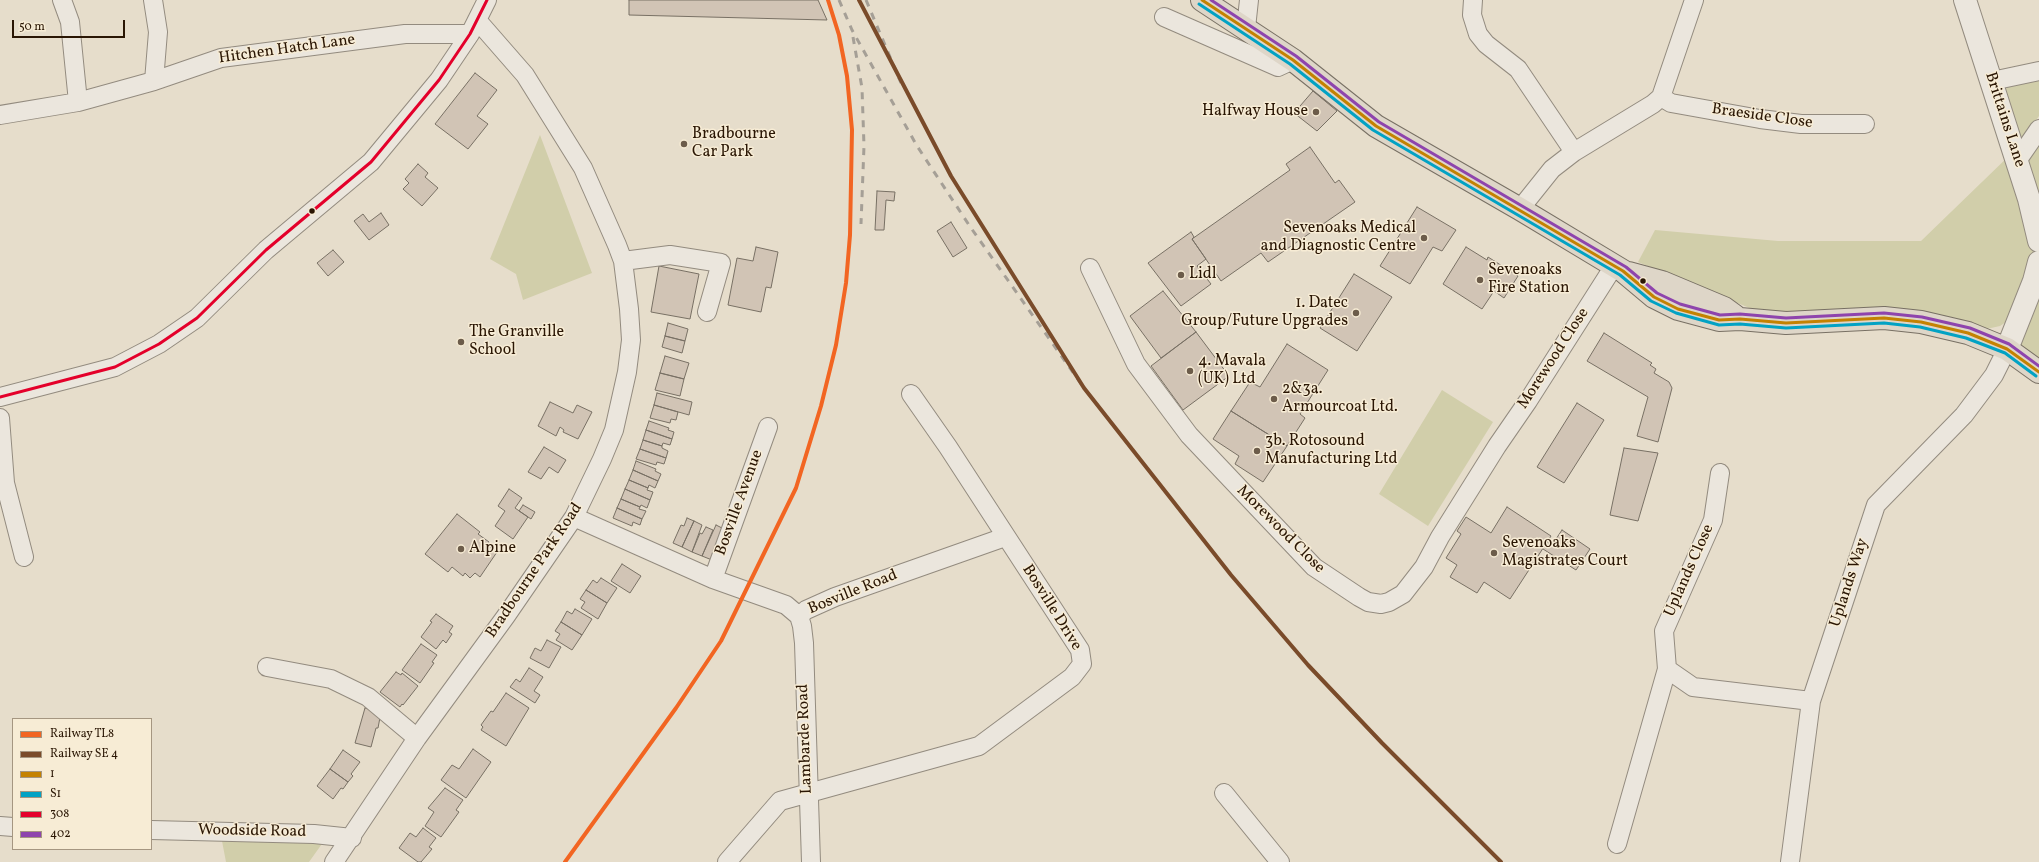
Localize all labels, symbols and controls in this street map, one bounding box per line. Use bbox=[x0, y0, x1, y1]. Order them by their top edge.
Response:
scale bar bbox=[14, 12, 127, 38]
text: 50 m bbox=[19, 19, 45, 35]
street label: Hitchen Hatch Lane bbox=[217, 31, 357, 69]
street label: Brittains Lane bbox=[1980, 70, 2028, 170]
street label: Braeside Close bbox=[1710, 100, 1814, 134]
place label: Halfway House bbox=[1202, 102, 1308, 122]
marker: Halfway House bbox=[1311, 107, 1321, 117]
place label: Bradbourne Car Park bbox=[692, 125, 776, 163]
marker: Bradbourne Car Park bbox=[679, 139, 689, 149]
unlabelled marker bbox=[307, 206, 317, 216]
place label: Sevenoaks Medical and Diagnostic Centre bbox=[1260, 219, 1416, 257]
marker: Sevenoaks Medical and Diagnostic Centre bbox=[1419, 233, 1429, 243]
place label: Sevenoaks Fire Station bbox=[1488, 261, 1569, 299]
place label: Lidl bbox=[1189, 265, 1217, 285]
marker: Lidl bbox=[1176, 270, 1186, 280]
marker: Sevenoaks Fire Station bbox=[1475, 275, 1485, 285]
unlabelled marker bbox=[1638, 276, 1648, 286]
place label: 1. Datec Group/Future Upgrades bbox=[1181, 294, 1348, 332]
street label: Morewood Close bbox=[1514, 305, 1594, 413]
marker: 1. Datec Group/Future Upgrades bbox=[1351, 308, 1361, 318]
place label: The Granville School bbox=[469, 323, 564, 361]
marker: The Granville School bbox=[456, 337, 466, 347]
place label: 4. Mavala (UK) Ltd bbox=[1198, 352, 1266, 390]
marker: 4. Mavala (UK) Ltd bbox=[1185, 366, 1195, 376]
place label: 2&3a. Armourcoat Ltd. bbox=[1282, 380, 1398, 418]
marker: 2&3a. Armourcoat Ltd. bbox=[1269, 394, 1279, 404]
place label: 3b. Rotosound Manufacturing Ltd bbox=[1265, 432, 1398, 470]
marker: 3b. Rotosound Manufacturing Ltd bbox=[1252, 446, 1262, 456]
street label: Bosville Avenue bbox=[712, 448, 768, 558]
street label: Morewood Close bbox=[1232, 482, 1328, 578]
street label: Bradbourne Park Road bbox=[483, 500, 587, 642]
street label: Uplands Close bbox=[1661, 522, 1719, 620]
place label: Sevenoaks Magistrates Court bbox=[1502, 534, 1628, 572]
street label: Uplands Way bbox=[1827, 536, 1873, 630]
place label: Alpine bbox=[469, 539, 516, 559]
marker: Alpine bbox=[456, 544, 466, 554]
marker: Sevenoaks Magistrates Court bbox=[1489, 548, 1499, 558]
street label: Bosville Drive bbox=[1017, 561, 1085, 655]
street label: Bosville Road bbox=[805, 566, 901, 620]
street label: Lambarde Road bbox=[794, 683, 818, 795]
legend bbox=[12, 718, 152, 850]
text: Railway TL8 bbox=[50, 726, 114, 742]
text: Railway SE 4 bbox=[50, 746, 118, 762]
text: 1 bbox=[50, 766, 55, 782]
text: S1 bbox=[50, 786, 61, 802]
text: 308 bbox=[50, 806, 69, 822]
street label: Woodside Road bbox=[198, 821, 306, 843]
text: 402 bbox=[50, 826, 71, 842]

